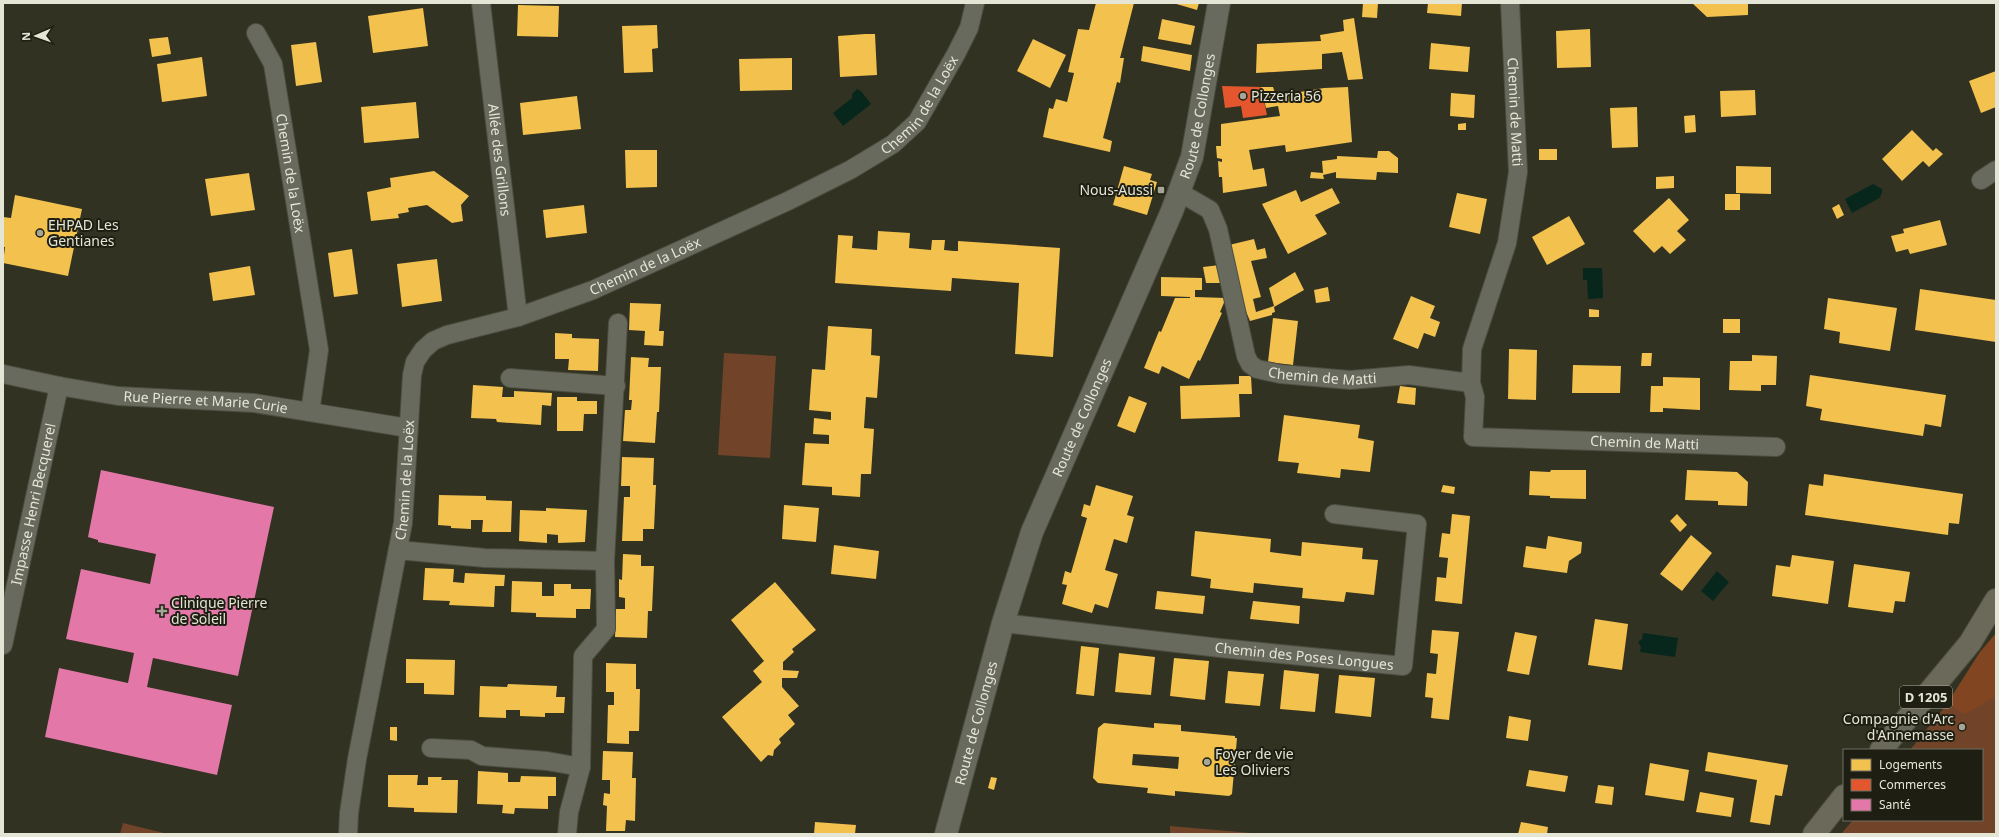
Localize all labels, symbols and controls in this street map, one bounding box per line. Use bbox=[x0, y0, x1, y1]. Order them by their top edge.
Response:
north arrow bbox=[16, 16, 56, 56]
text: N bbox=[18, 32, 33, 41]
street label: Chemin de la Loëx bbox=[877, 51, 962, 158]
street label: Route de Collonges bbox=[1175, 52, 1219, 181]
street label: Chemin de Matti bbox=[1504, 57, 1528, 167]
place label: Pizzeria 56 bbox=[1251, 86, 1321, 105]
marker: Pizzeria 56 bbox=[1238, 91, 1248, 101]
street label: Allée des Grillons bbox=[484, 102, 516, 217]
street label: Chemin de la Loëx bbox=[272, 112, 310, 235]
place label: Nous-Aussi bbox=[1079, 180, 1153, 199]
marker: Nous-Aussi bbox=[1156, 185, 1166, 195]
place label: EHPAD Les Gentianes bbox=[48, 215, 119, 250]
marker: EHPAD Les Gentianes bbox=[35, 228, 45, 238]
street label: Chemin de la Loëx bbox=[586, 232, 704, 299]
street label: Route de Collonges bbox=[1047, 355, 1116, 480]
street label: Chemin de Matti bbox=[1266, 362, 1377, 389]
street label: Rue Pierre et Marie Curie bbox=[123, 386, 289, 417]
street label: Chemin de la Loëx bbox=[390, 419, 418, 542]
street label: Impasse Henri Becquerel bbox=[6, 421, 60, 587]
street label: Chemin de Matti bbox=[1590, 431, 1699, 453]
place label: Clinique Pierre de Soleil bbox=[171, 593, 267, 628]
marker: Clinique Pierre de Soleil bbox=[156, 605, 168, 617]
street label: Chemin des Poses Longues bbox=[1214, 637, 1395, 674]
street label: Route de Collonges bbox=[950, 658, 1001, 787]
road number: D 1205 bbox=[1900, 686, 1952, 708]
place label: Compagnie d'Arc d'Annemasse bbox=[1843, 709, 1954, 744]
marker: Compagnie d'Arc d'Annemasse bbox=[1957, 722, 1967, 732]
place label: Foyer de vie Les Oliviers bbox=[1215, 744, 1294, 779]
legend bbox=[1843, 749, 1983, 821]
text: Logements bbox=[1879, 756, 1942, 773]
marker: Foyer de vie Les Oliviers bbox=[1202, 757, 1212, 767]
text: Commerces bbox=[1879, 776, 1946, 793]
text: Santé bbox=[1879, 796, 1911, 813]

